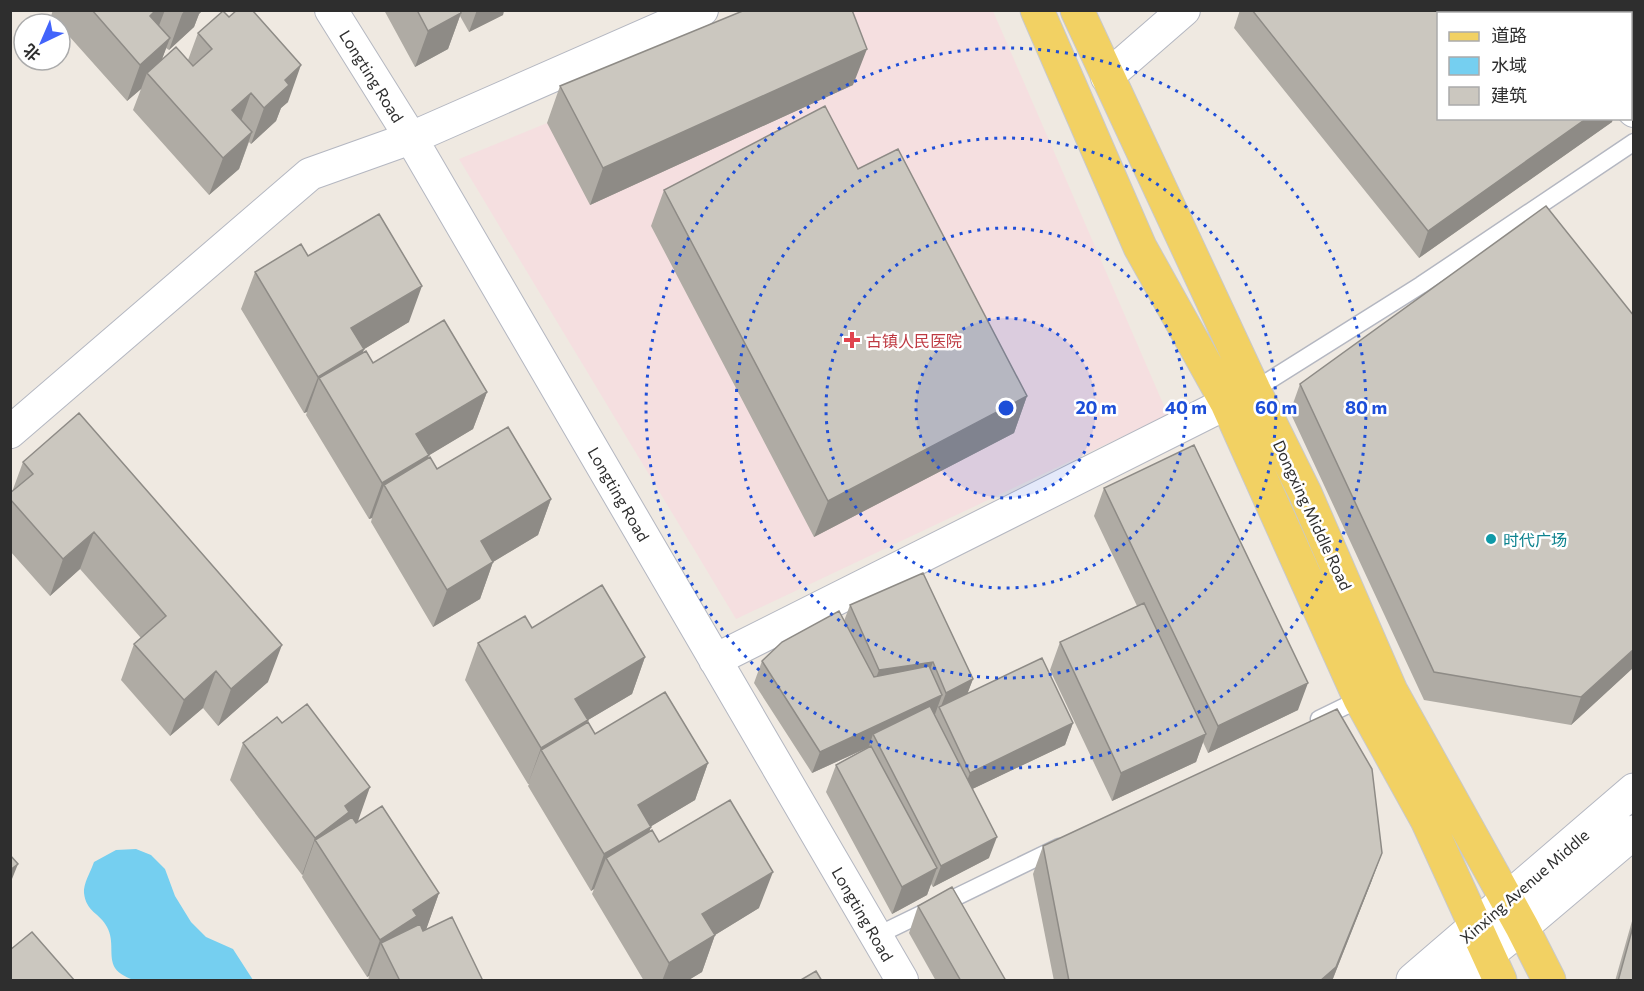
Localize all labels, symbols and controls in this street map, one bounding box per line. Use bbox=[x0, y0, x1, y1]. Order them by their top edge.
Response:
north arrow bbox=[12, 12, 72, 72]
legend bbox=[1437, 12, 1632, 120]
text: 道路 bbox=[1491, 24, 1527, 46]
street label: Longting Road bbox=[336, 26, 408, 126]
text: 北 bbox=[19, 41, 44, 66]
text: 水域 bbox=[1491, 54, 1527, 76]
text: 建筑 bbox=[1491, 84, 1527, 106]
marker: 古镇人民医院 bbox=[843, 331, 861, 349]
place label: 古镇人民医院 bbox=[866, 331, 962, 350]
text: 20 m bbox=[1075, 396, 1117, 418]
text: 40 m bbox=[1165, 396, 1207, 418]
text: 60 m bbox=[1255, 396, 1297, 418]
text: 80 m bbox=[1345, 396, 1387, 418]
centre of rings bbox=[996, 398, 1016, 418]
street label: Dongxing Middle Road bbox=[1270, 437, 1356, 593]
street label: Longting Road bbox=[584, 444, 654, 544]
place label: 时代广场 bbox=[1503, 530, 1567, 549]
marker: 时代广场 bbox=[1484, 532, 1498, 546]
street label: Xinxing Avenue Middle bbox=[1456, 825, 1592, 947]
street label: Longting Road bbox=[828, 864, 898, 964]

